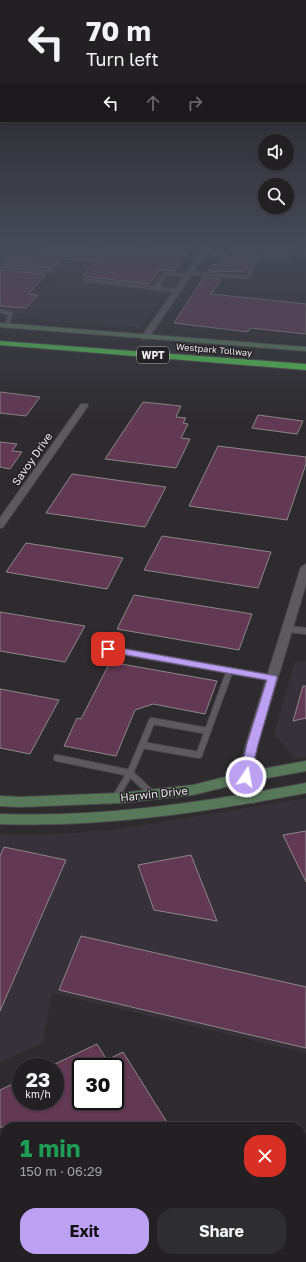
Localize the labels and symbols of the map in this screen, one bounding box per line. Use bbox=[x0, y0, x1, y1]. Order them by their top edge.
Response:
street label: Westpark Tollway bbox=[176, 341, 252, 358]
road number: WPT bbox=[137, 347, 169, 363]
street label: Savoy Drive bbox=[9, 430, 55, 488]
pin bbox=[91, 632, 125, 666]
position arrow bbox=[225, 756, 267, 798]
street label: Harwin Drive bbox=[120, 783, 188, 804]
speed limit sign: 30 bbox=[72, 1058, 124, 1110]

